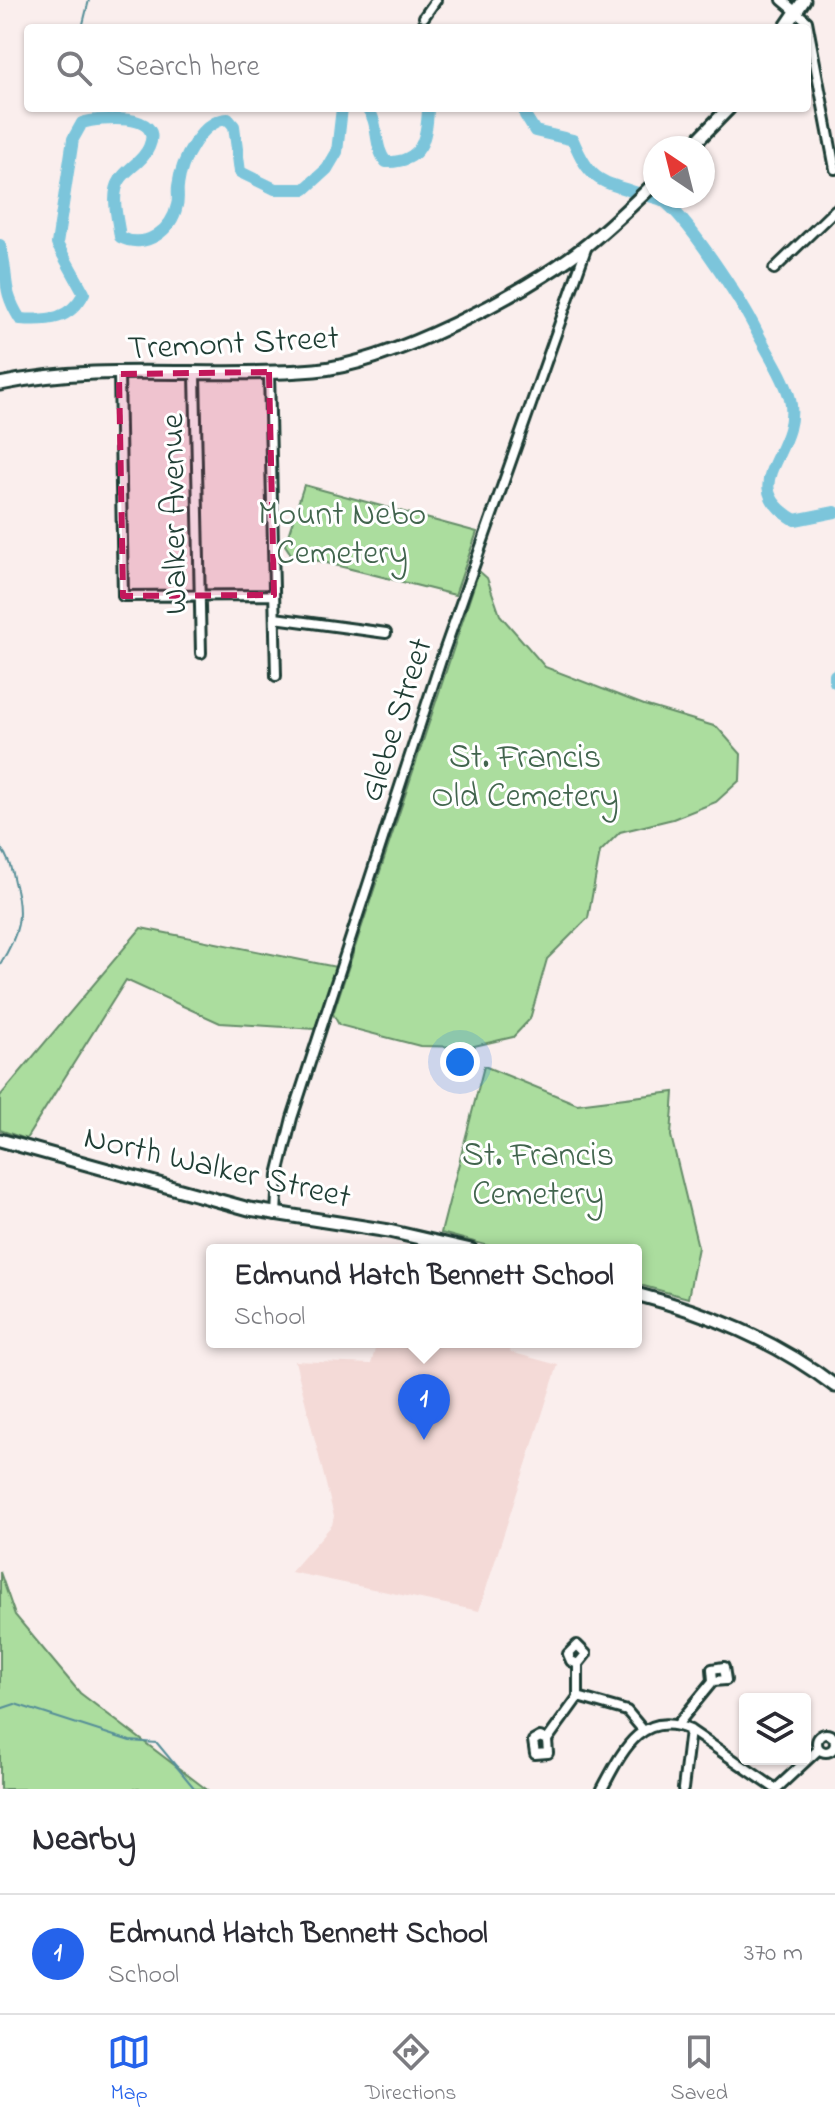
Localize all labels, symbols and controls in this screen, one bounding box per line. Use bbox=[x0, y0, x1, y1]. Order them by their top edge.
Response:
search box bbox=[24, 24, 811, 112]
icon: search bbox=[52, 46, 96, 90]
text: Search here bbox=[116, 46, 260, 90]
north arrow bbox=[643, 136, 715, 208]
street label: Tremont Street bbox=[126, 314, 340, 375]
street label: Walker Avenue bbox=[149, 412, 203, 615]
park label: Mount Nebo Cemetery bbox=[258, 491, 426, 580]
street label: Glebe Street bbox=[348, 632, 448, 809]
park label: St. Francis Old Cemetery bbox=[431, 734, 619, 823]
your location bbox=[440, 1042, 480, 1082]
street label: North Walker Street bbox=[79, 1114, 355, 1224]
park label: St. Francis Cemetery bbox=[462, 1132, 614, 1221]
popup bbox=[206, 1244, 642, 1348]
text: Edmund Hatch Bennett School bbox=[234, 1255, 614, 1299]
text: School bbox=[234, 1299, 305, 1337]
pin: 1 bbox=[398, 1374, 450, 1440]
map controls bbox=[739, 1693, 811, 1765]
button: layers bbox=[739, 1693, 811, 1765]
text: Nearby bbox=[32, 1816, 136, 1866]
text: Edmund Hatch Bennett School bbox=[108, 1913, 488, 1957]
text: 1 bbox=[54, 1935, 62, 1973]
text: 370 m bbox=[744, 1935, 803, 1973]
text: School bbox=[108, 1957, 179, 1995]
tab: Map bbox=[107, 2030, 151, 2110]
tab: Directions bbox=[365, 2030, 456, 2110]
tab: Saved bbox=[671, 2030, 728, 2110]

